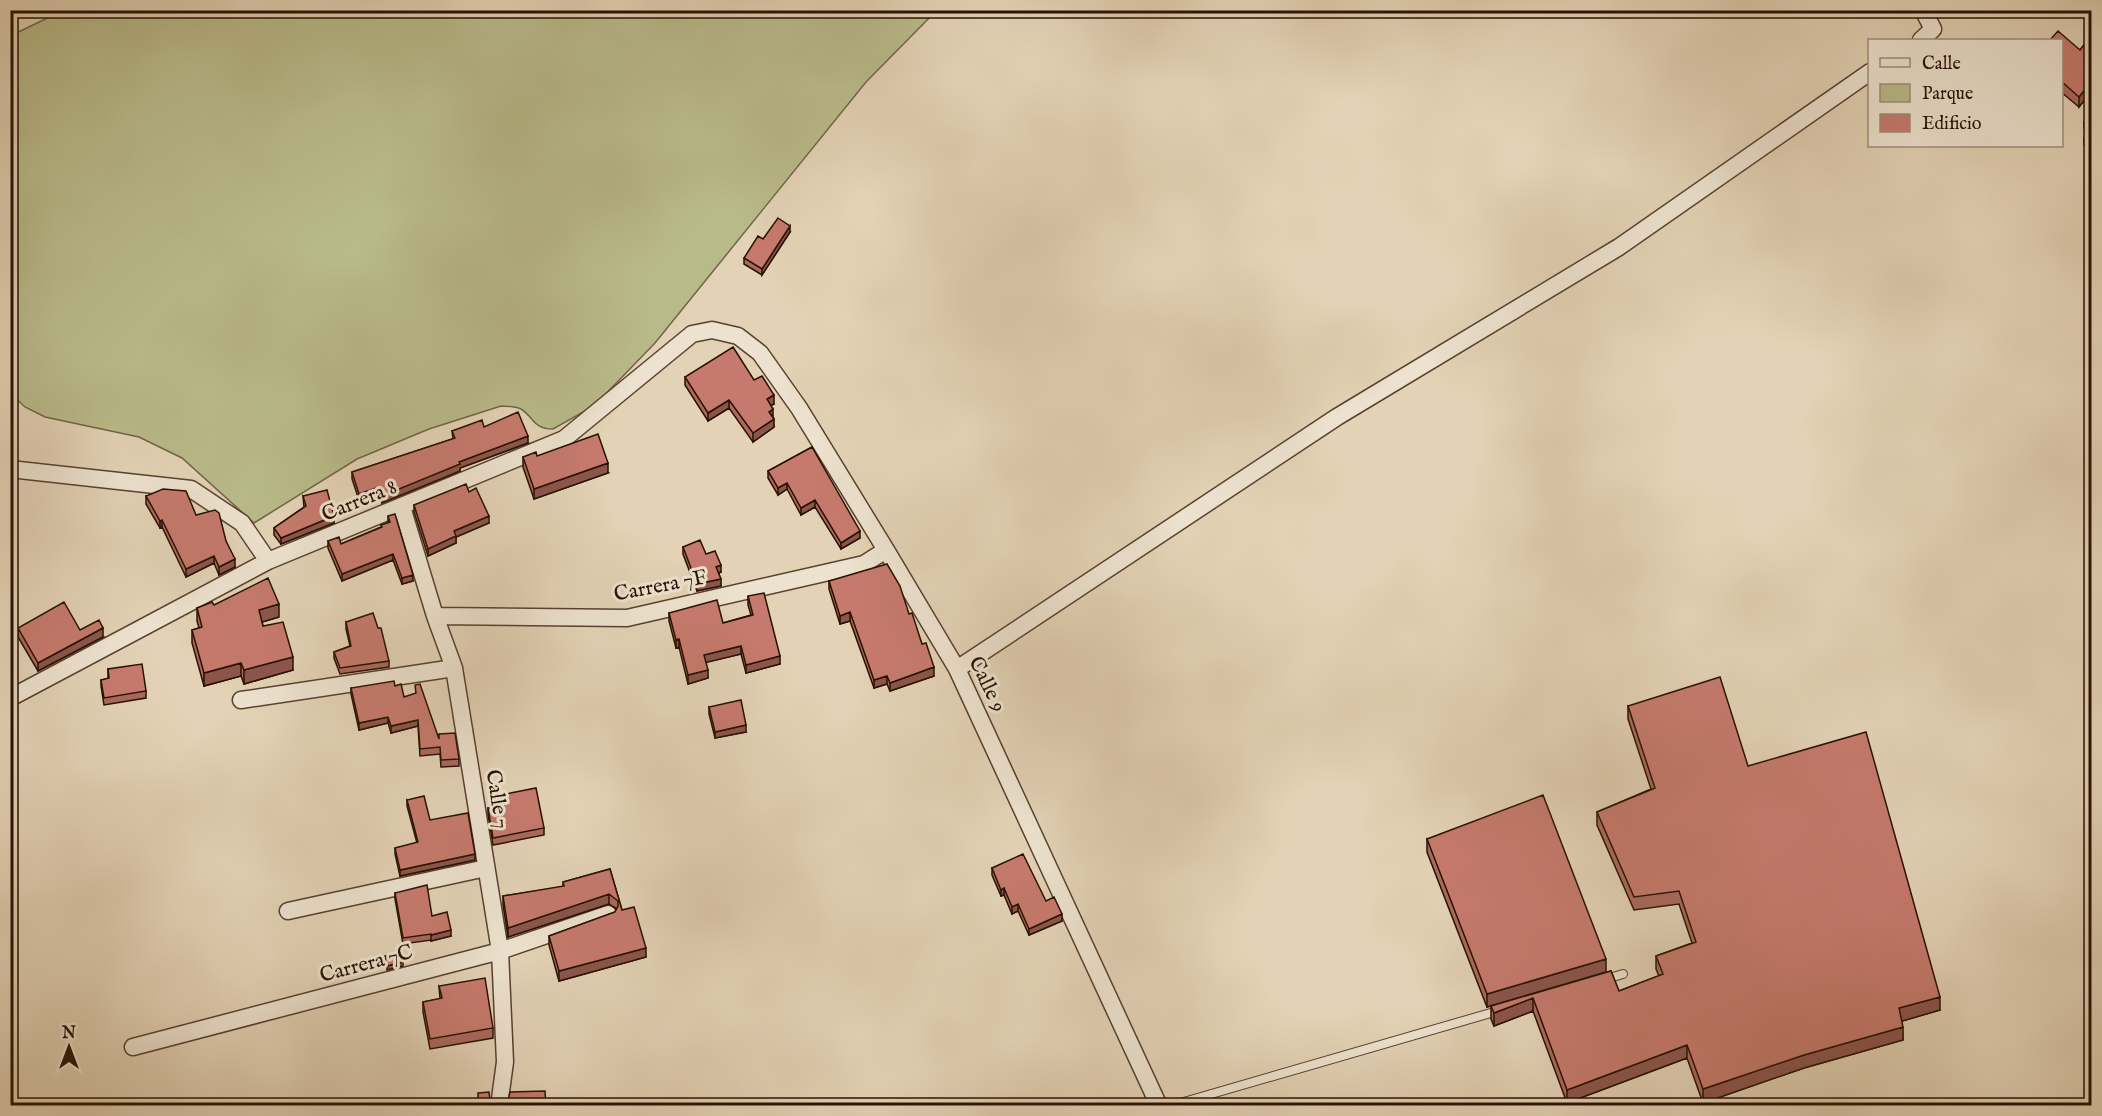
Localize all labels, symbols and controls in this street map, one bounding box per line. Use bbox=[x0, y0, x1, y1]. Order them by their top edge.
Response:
legend bbox=[1868, 39, 2063, 147]
text: Calle bbox=[1922, 53, 1961, 76]
text: Parque bbox=[1922, 83, 1973, 106]
text: Edificio bbox=[1922, 113, 1982, 136]
street label: Carrera 8 bbox=[318, 474, 401, 529]
street label: Carrera 7F bbox=[612, 564, 709, 609]
street label: Calle 9 bbox=[962, 652, 1012, 717]
street label: Calle 7 bbox=[479, 768, 515, 831]
street label: Carrera 7C bbox=[317, 939, 416, 990]
north arrow bbox=[39, 1017, 99, 1077]
text: N bbox=[61, 1024, 76, 1044]

